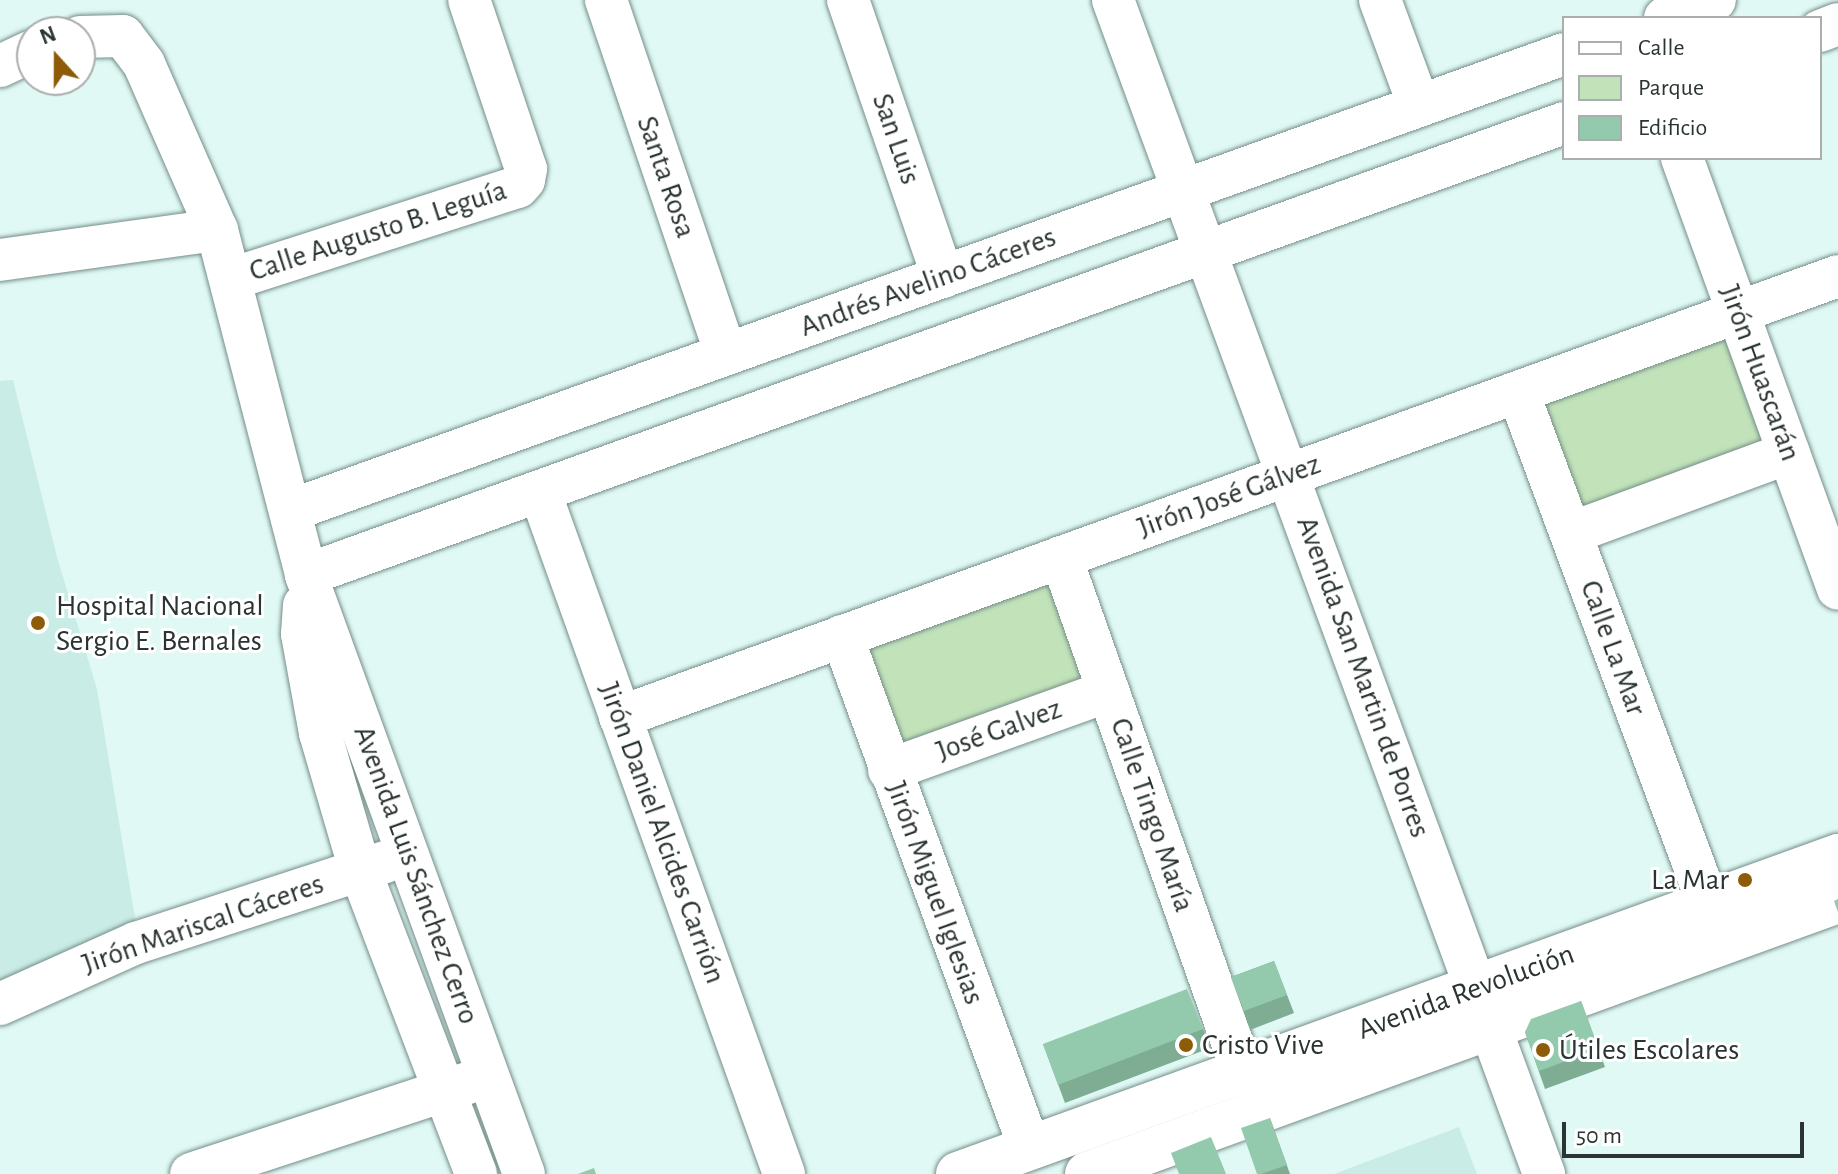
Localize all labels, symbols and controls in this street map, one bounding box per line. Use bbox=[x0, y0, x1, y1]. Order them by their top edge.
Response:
north arrow bbox=[16, 16, 96, 96]
legend bbox=[1562, 16, 1822, 160]
text: N bbox=[37, 22, 59, 48]
text: Calle bbox=[1638, 36, 1685, 60]
text: Parque bbox=[1638, 76, 1704, 100]
street label: San Luis bbox=[864, 89, 928, 189]
street label: Santa Rosa bbox=[628, 111, 704, 243]
text: Edificio bbox=[1638, 116, 1707, 140]
street label: Calle Augusto B. Leguía bbox=[245, 172, 511, 290]
street label: Andrés Avelino Cáceres bbox=[795, 219, 1061, 345]
street label: Jirón Huascarán bbox=[1711, 280, 1809, 466]
street label: Jirón José Gálvez bbox=[1133, 446, 1325, 546]
street label: Avenida San Martin de Porres bbox=[1288, 512, 1438, 842]
street label: Calle La Mar bbox=[1572, 576, 1654, 720]
place label: Hospital Nacional Sergio E. Bernales bbox=[56, 588, 264, 658]
marker: Hospital Nacional Sergio E. Bernales bbox=[27, 612, 49, 634]
street label: Jirón Daniel Alcides Carrión bbox=[591, 678, 733, 988]
street label: José Galvez bbox=[931, 691, 1067, 769]
street label: Calle Tingo María bbox=[1102, 713, 1202, 917]
street label: Avenida Luis Sánchez Cerro bbox=[345, 721, 487, 1029]
street label: Jirón Miguel Iglesias bbox=[878, 777, 992, 1009]
place label: La Mar bbox=[1651, 862, 1729, 898]
street label: Jirón Mariscal Cáceres bbox=[78, 866, 328, 982]
marker: La Mar bbox=[1736, 871, 1754, 889]
street label: Avenida Revolución bbox=[1353, 936, 1579, 1048]
place label: Cristo Vive bbox=[1202, 1027, 1324, 1063]
place label: Útiles Escolares bbox=[1559, 1032, 1739, 1068]
marker: Cristo Vive bbox=[1177, 1036, 1195, 1054]
marker: Útiles Escolares bbox=[1534, 1041, 1552, 1059]
scale bar bbox=[1566, 1106, 1808, 1156]
text: 50 m bbox=[1576, 1124, 1622, 1148]

